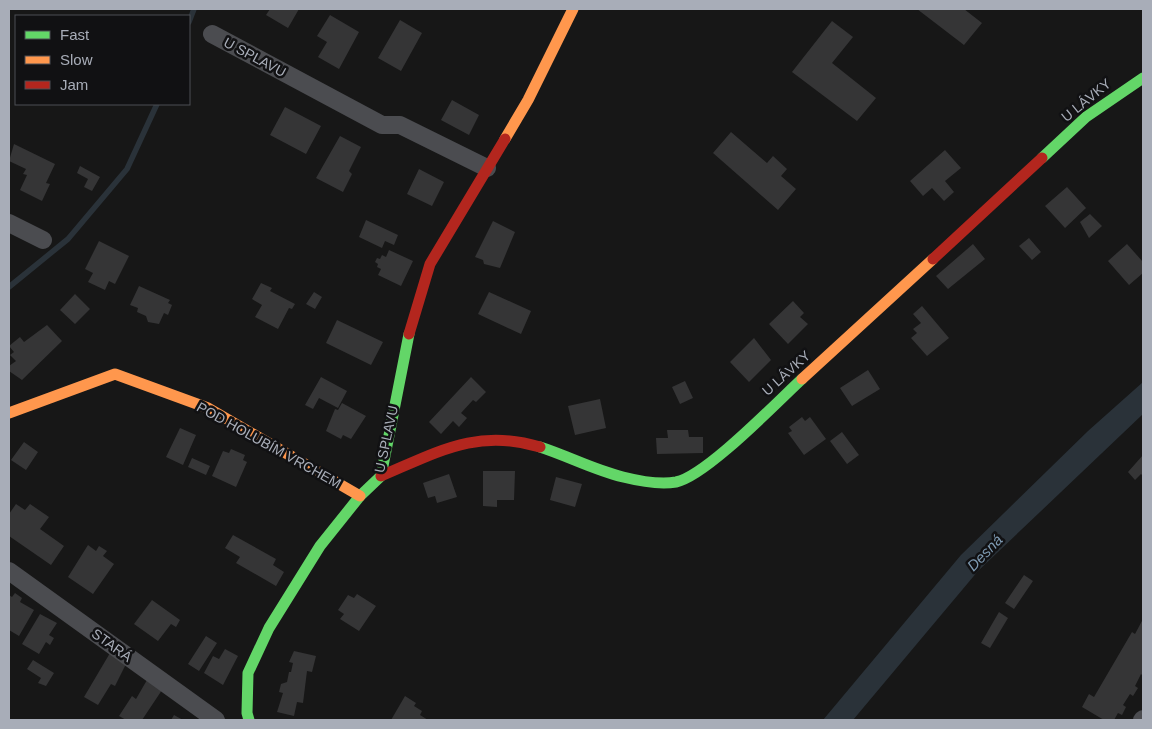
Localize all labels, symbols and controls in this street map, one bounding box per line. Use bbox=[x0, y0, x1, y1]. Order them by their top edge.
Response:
legend bbox=[15, 15, 190, 105]
text: Fast bbox=[60, 26, 90, 43]
street label: U SPLAVU bbox=[221, 34, 289, 80]
text: Slow bbox=[60, 51, 93, 68]
street label: U LÁVKY bbox=[1058, 75, 1115, 125]
text: Jam bbox=[60, 76, 88, 93]
street label: U LÁVKY bbox=[759, 347, 814, 399]
street label: POD HOLUBÍM VRCHEM bbox=[194, 399, 344, 491]
street label: U SPLAVU bbox=[371, 404, 401, 474]
water label: Desná bbox=[963, 531, 1006, 574]
street label: STARÁ bbox=[89, 625, 136, 665]

